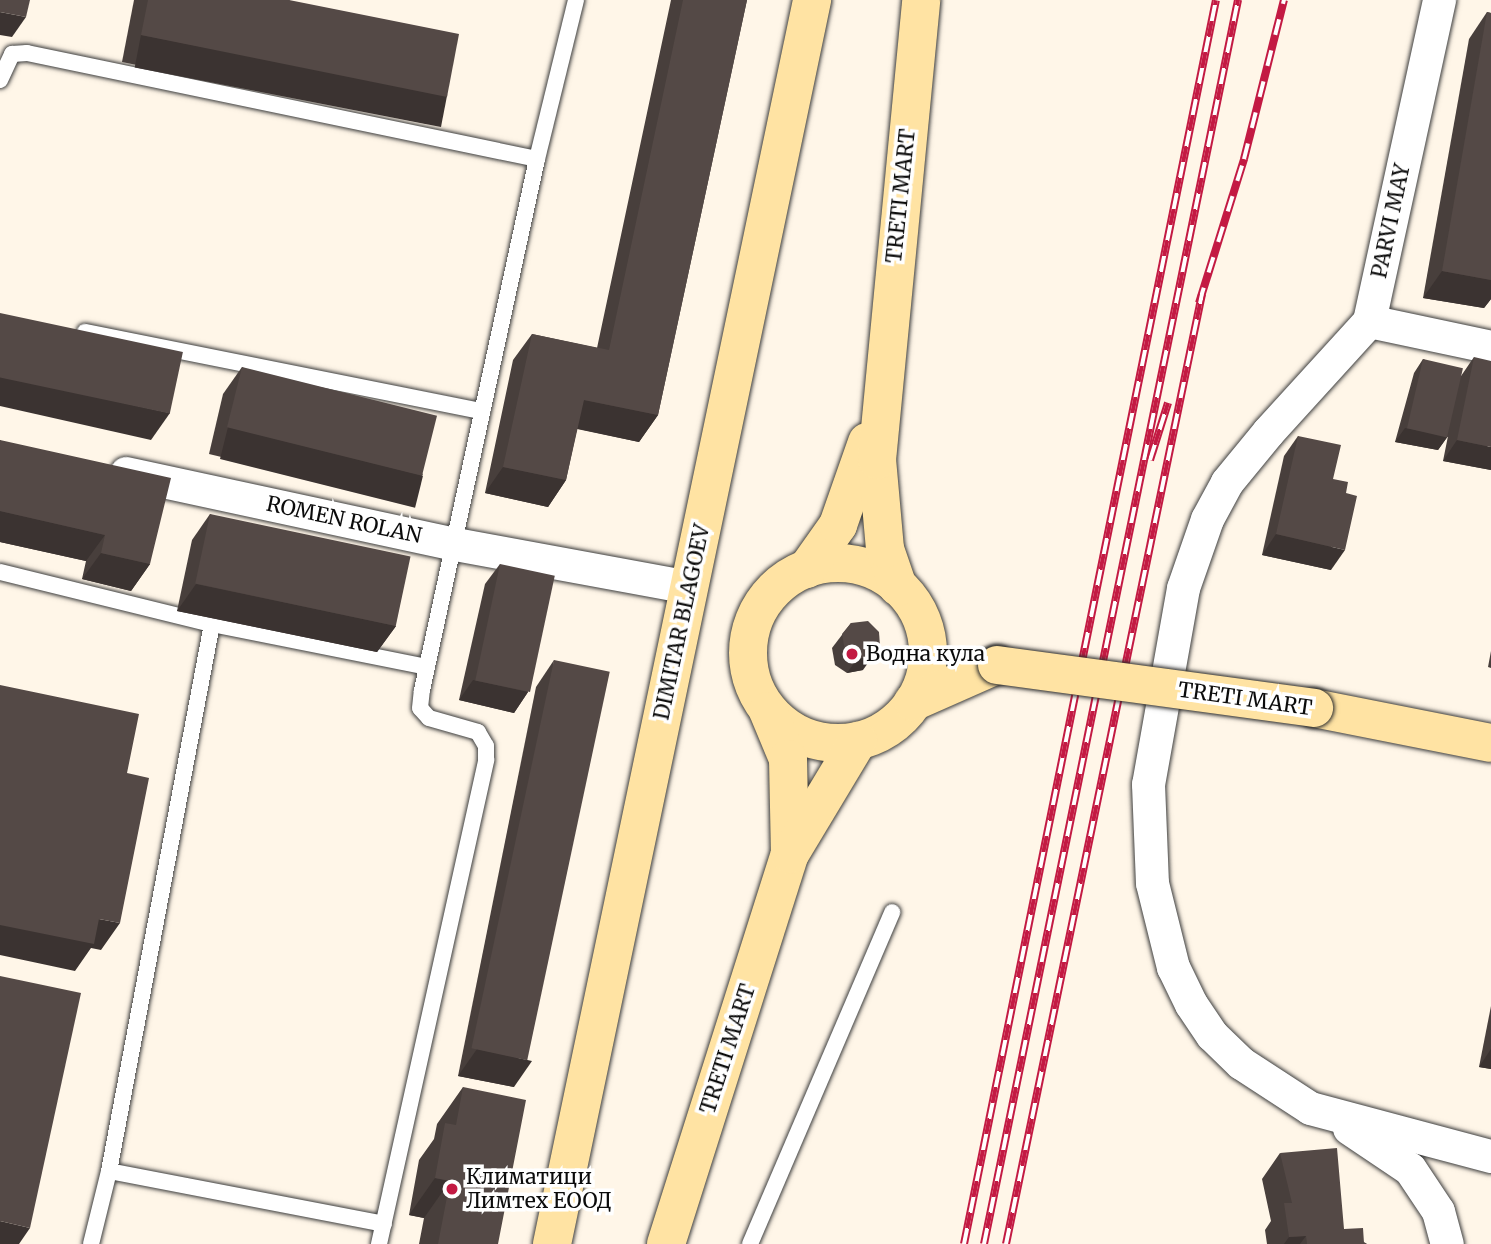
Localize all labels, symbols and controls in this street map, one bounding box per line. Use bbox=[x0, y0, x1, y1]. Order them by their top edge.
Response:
street label: TRETI MART bbox=[881, 128, 921, 264]
street label: PARVI MAY bbox=[1367, 161, 1415, 281]
street label: ROMEN ROLAN bbox=[264, 491, 424, 549]
street label: DIMITAR BLAGOEV bbox=[649, 522, 715, 722]
place label: Водна кула bbox=[866, 641, 985, 667]
marker: Водна кула bbox=[844, 646, 860, 662]
street label: TRETI MART bbox=[1176, 677, 1314, 721]
street label: TRETI MART bbox=[695, 981, 761, 1117]
place label: Климатици Лимтех ЕООД bbox=[466, 1164, 612, 1214]
marker: Климатици Лимтех ЕООД bbox=[444, 1181, 460, 1197]

